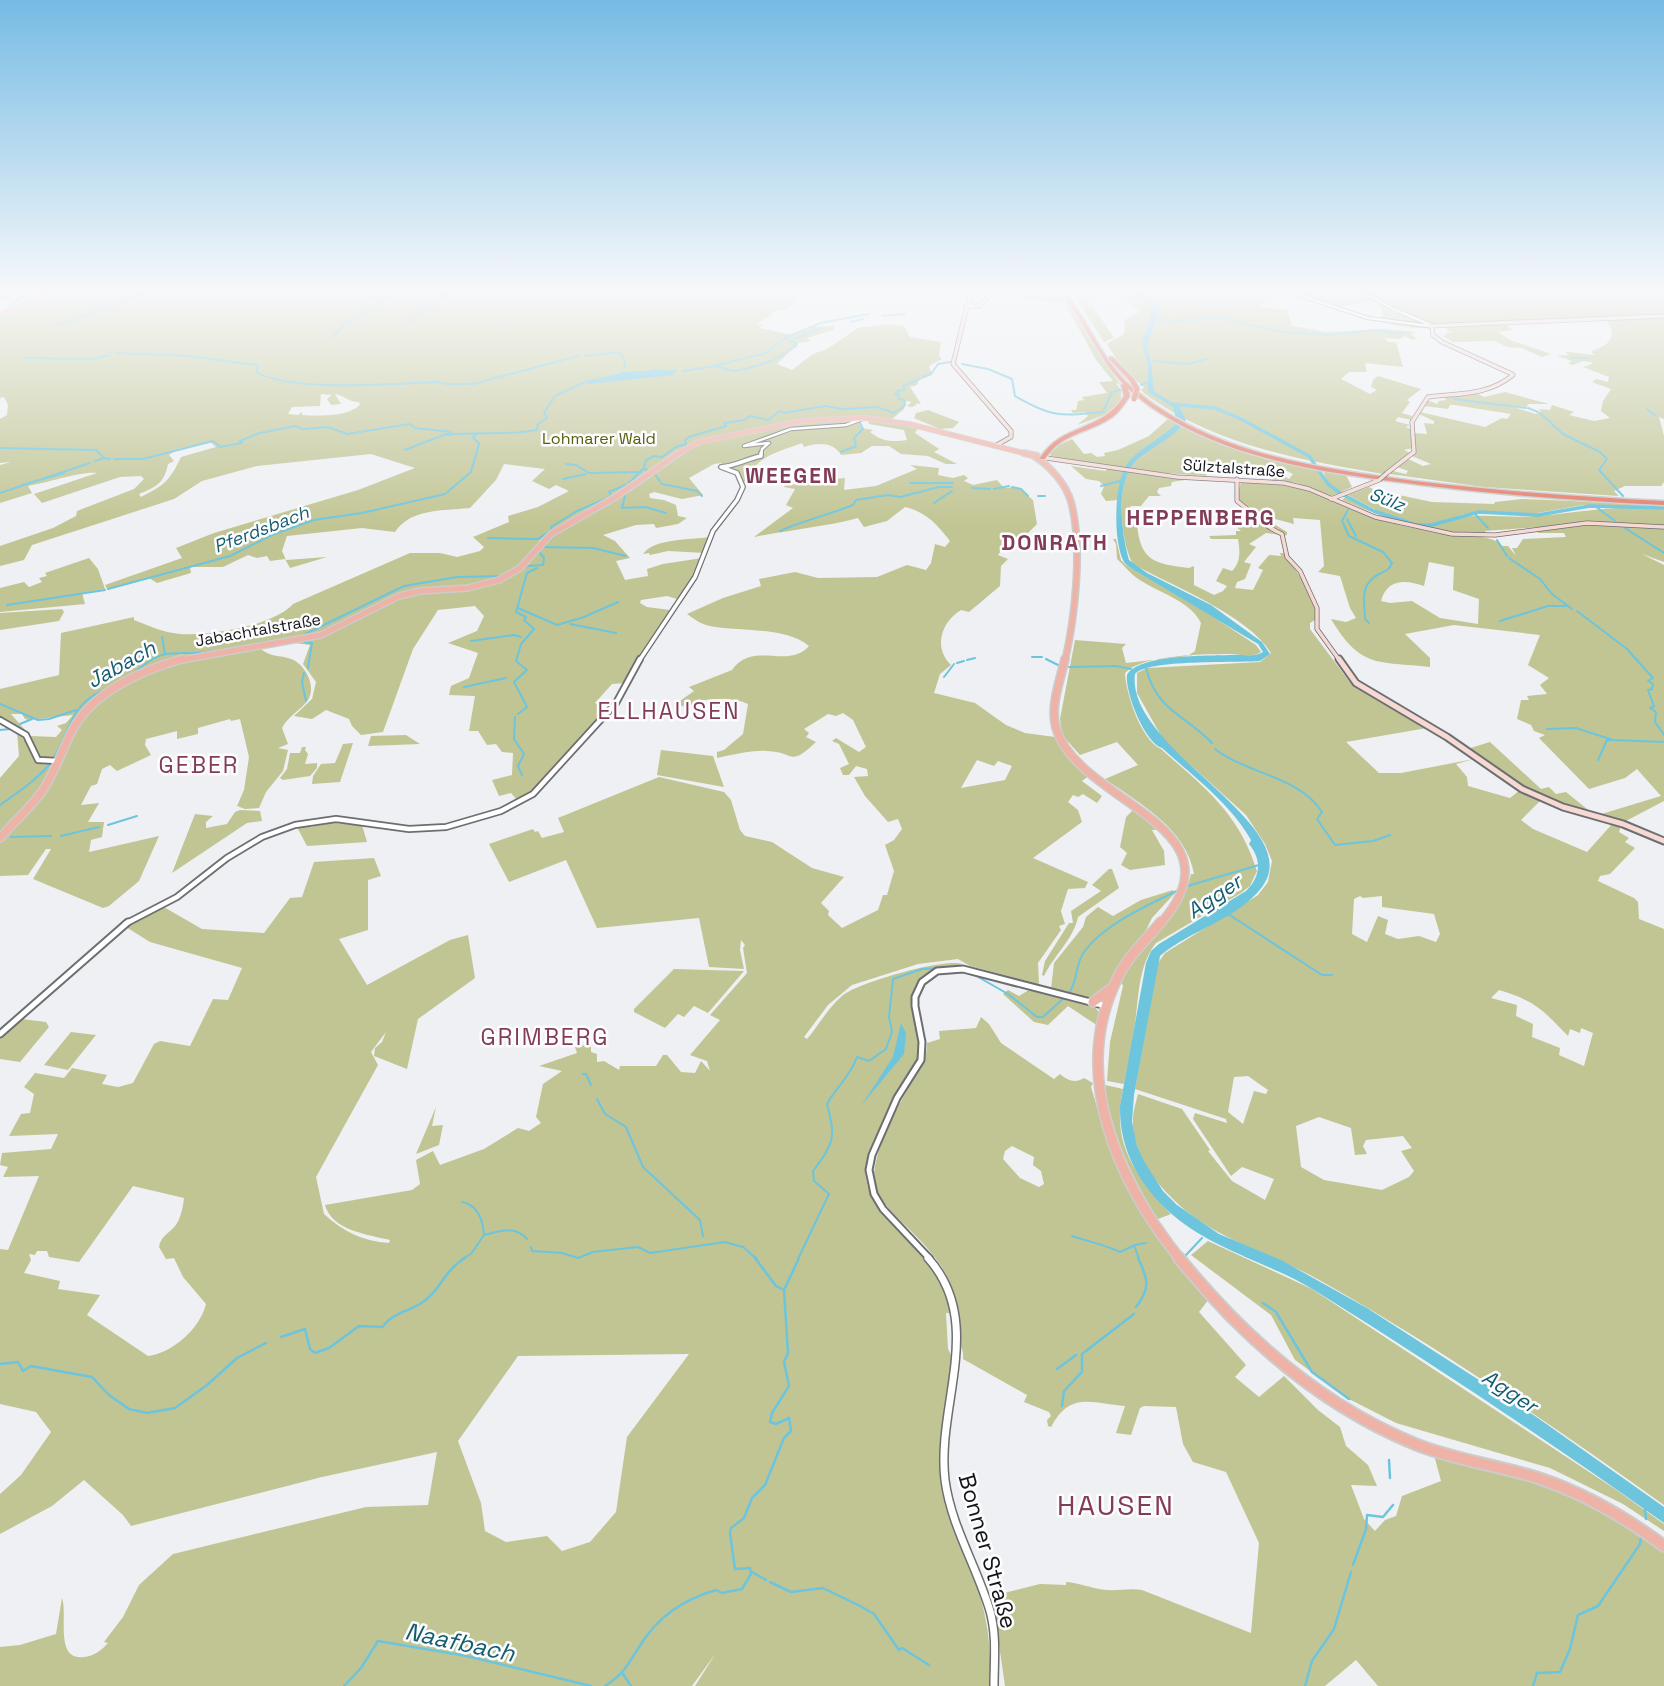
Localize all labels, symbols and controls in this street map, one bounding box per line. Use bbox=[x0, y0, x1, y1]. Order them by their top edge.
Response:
park label: Lohmarer Wald bbox=[542, 428, 656, 449]
street label: Sülztalstraße bbox=[1182, 454, 1286, 482]
district label: WEEGEN bbox=[745, 462, 839, 489]
water label: Sülz bbox=[1366, 482, 1409, 517]
water label: Pferdsbach bbox=[210, 500, 313, 558]
district label: HEPPENBERG bbox=[1126, 504, 1276, 531]
district label: DONRATH bbox=[1001, 529, 1109, 556]
street label: Jabachtalstraße bbox=[194, 609, 322, 651]
water label: Jabach bbox=[82, 634, 161, 694]
district label: ELLHAUSEN bbox=[598, 696, 740, 726]
district label: GEBER bbox=[159, 750, 239, 780]
water label: Agger bbox=[1181, 867, 1248, 924]
district label: GRIMBERG bbox=[480, 1022, 610, 1052]
water label: Agger bbox=[1477, 1363, 1544, 1420]
street label: Bonner Straße bbox=[952, 1470, 1024, 1632]
district label: HAUSEN bbox=[1057, 1487, 1175, 1523]
water label: Naafbach bbox=[402, 1615, 519, 1669]

